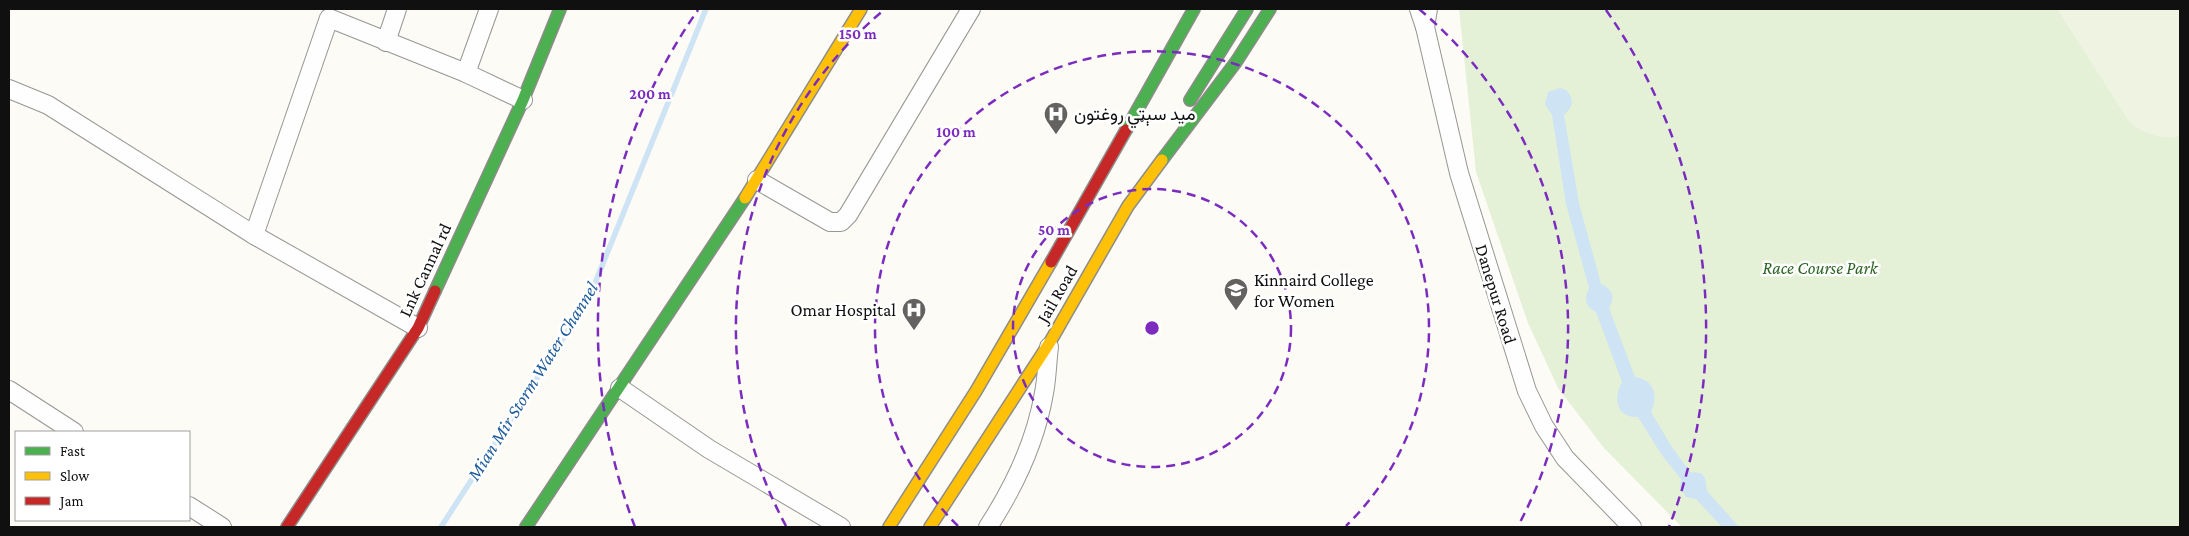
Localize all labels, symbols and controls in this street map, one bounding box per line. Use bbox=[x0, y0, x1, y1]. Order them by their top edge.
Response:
text: 150 m bbox=[839, 26, 877, 42]
text: 200 m bbox=[629, 86, 671, 102]
hospital icon: مید سېټي روغتون bbox=[1043, 101, 1069, 135]
place label: مید سېټي روغتون bbox=[1074, 104, 1196, 129]
text: 100 m bbox=[936, 124, 976, 140]
street label: Lnk Cannal rd bbox=[395, 220, 456, 320]
text: 50 m bbox=[1038, 222, 1070, 238]
street label: Danepur Road bbox=[1471, 242, 1521, 347]
park label: Race Course Park bbox=[1762, 258, 1879, 278]
street label: Jail Road bbox=[1032, 261, 1082, 328]
place label: Kinnaird College for Women bbox=[1254, 270, 1374, 311]
school or university icon: Kinnaird College for Women bbox=[1223, 277, 1249, 311]
water label: Mian Mir Storm Water Channel bbox=[462, 278, 602, 485]
hospital icon: Omar Hospital bbox=[901, 297, 927, 331]
place label: Omar Hospital bbox=[790, 300, 896, 320]
centre of rings bbox=[1143, 319, 1161, 337]
legend bbox=[15, 431, 190, 521]
text: Fast bbox=[60, 443, 86, 459]
text: Slow bbox=[60, 468, 90, 484]
text: Jam bbox=[58, 493, 83, 510]

